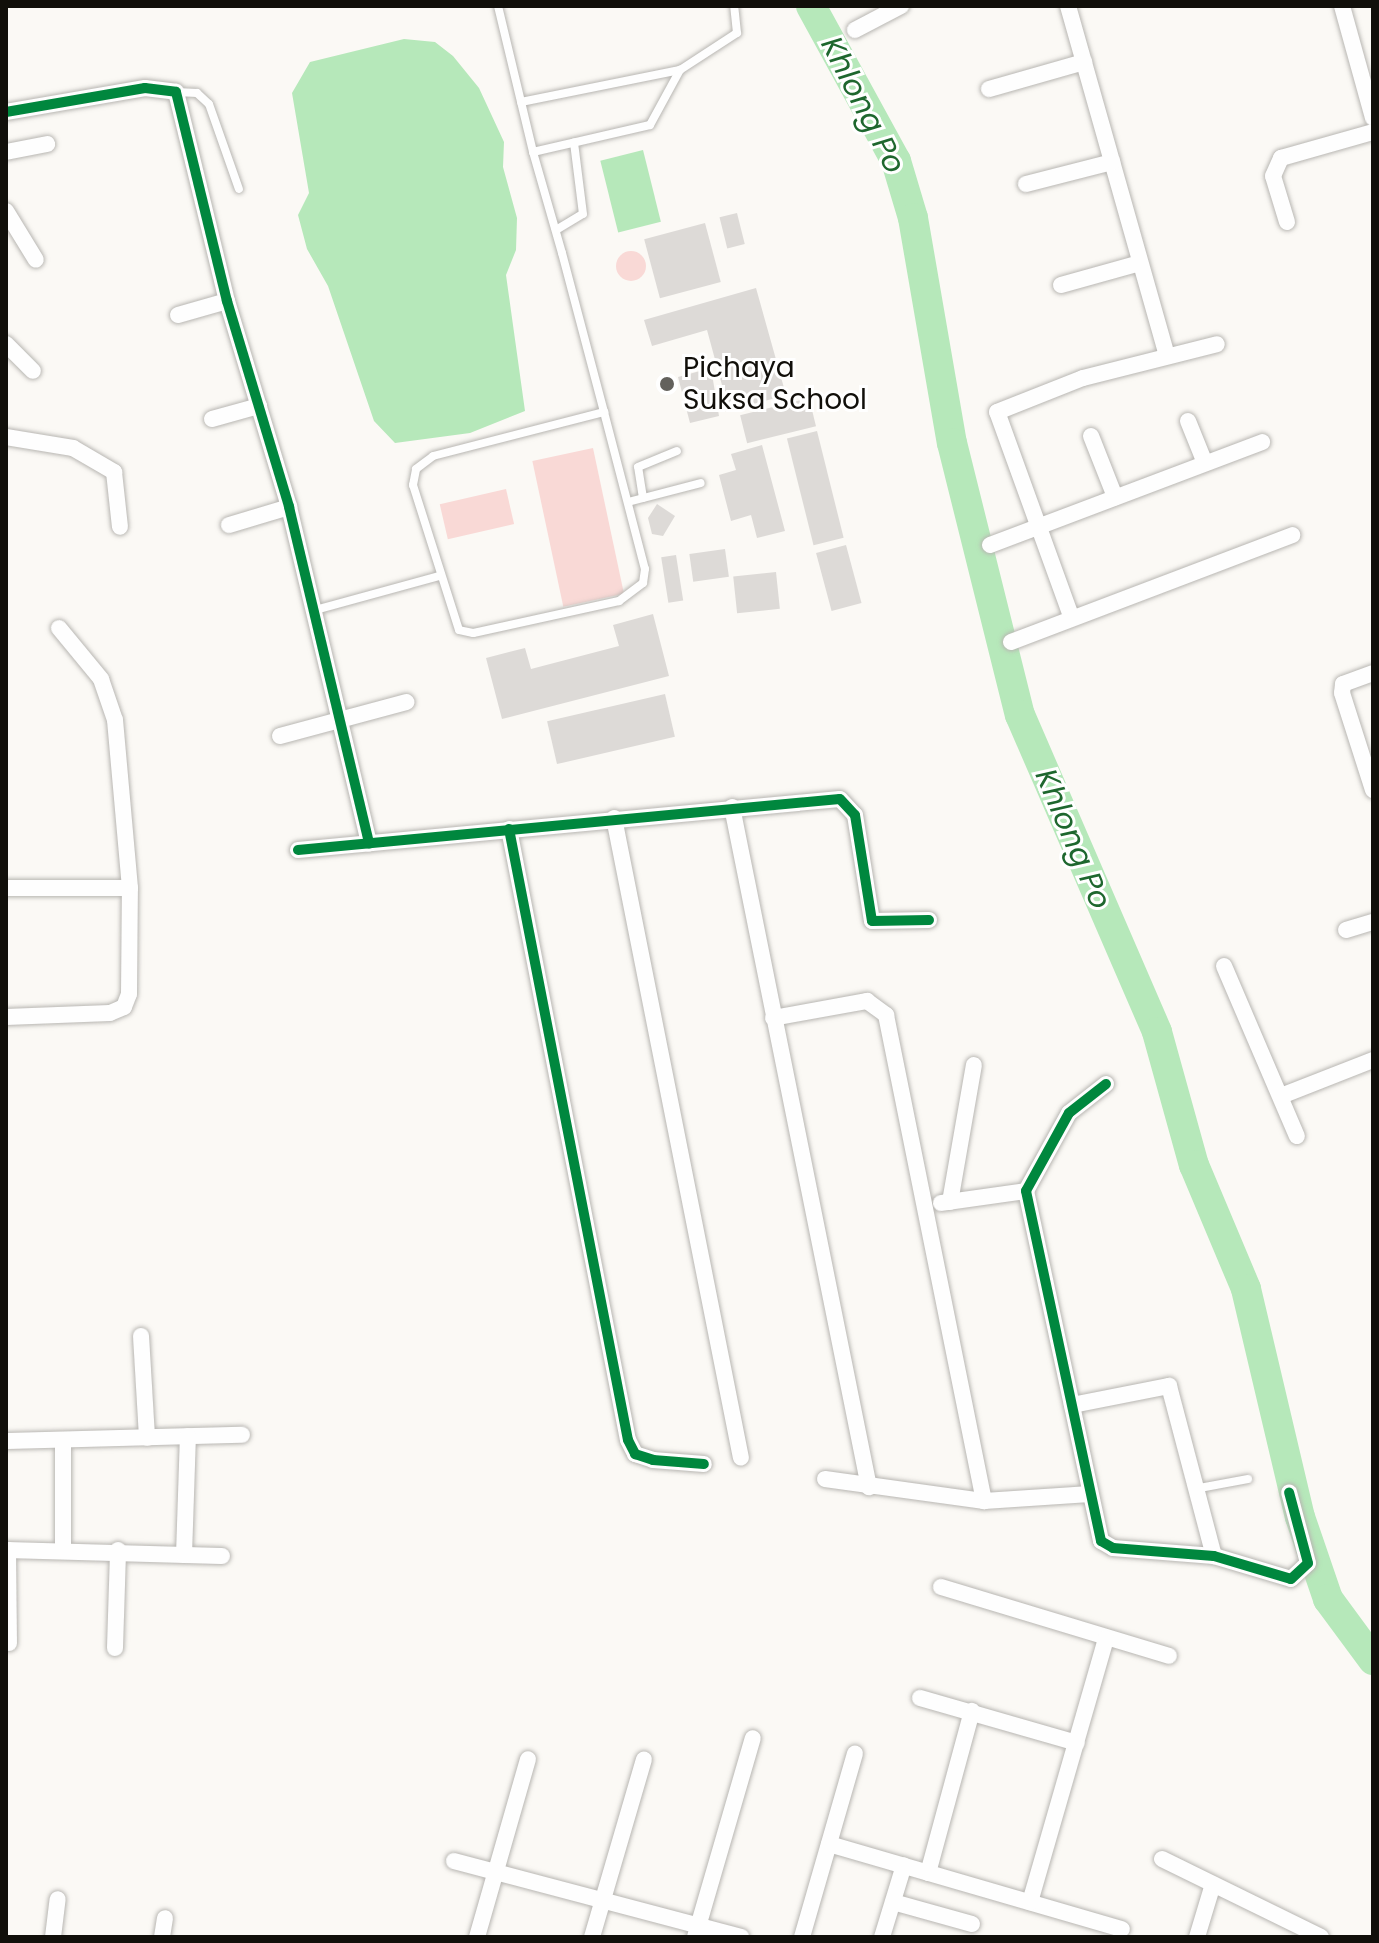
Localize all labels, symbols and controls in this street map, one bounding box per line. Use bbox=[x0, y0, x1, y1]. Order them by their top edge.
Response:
water label: Khlong Po bbox=[813, 31, 913, 179]
place label: Pichaya Suksa School bbox=[683, 351, 867, 417]
marker: Pichaya Suksa School bbox=[658, 375, 676, 393]
water label: Khlong Po bbox=[1027, 764, 1119, 914]

